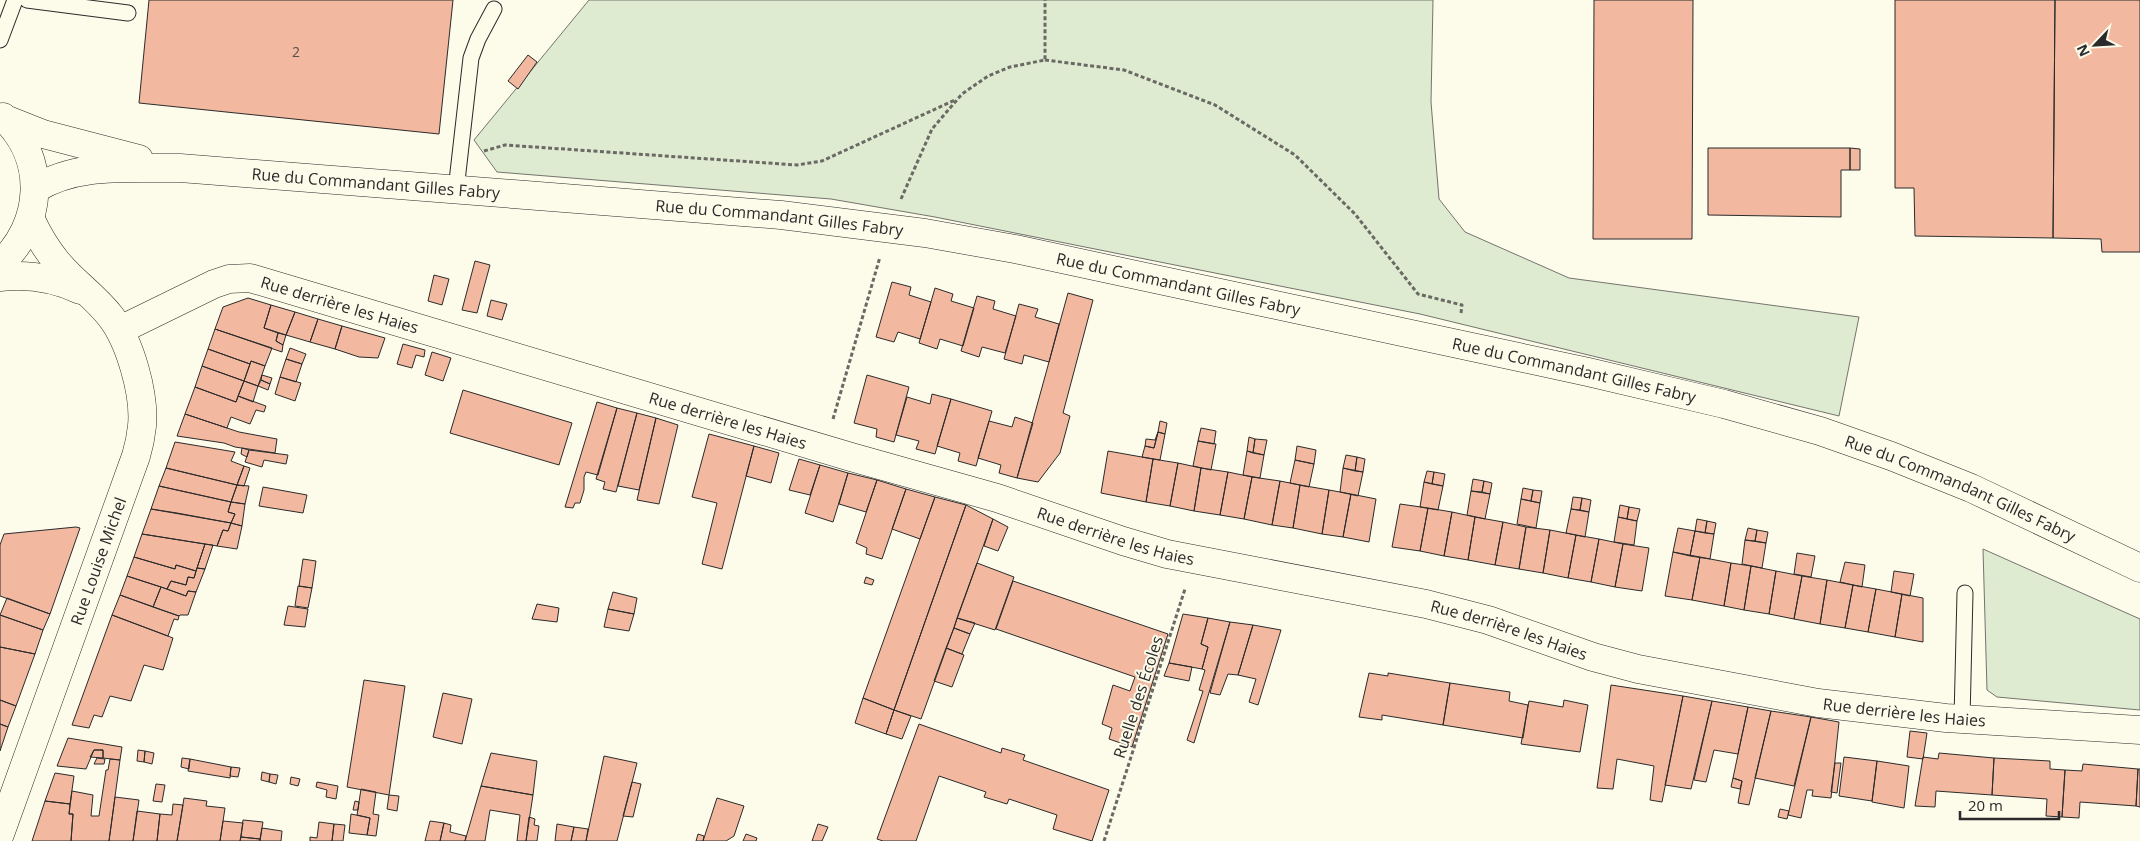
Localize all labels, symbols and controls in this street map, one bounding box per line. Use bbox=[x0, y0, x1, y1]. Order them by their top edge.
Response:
north arrow bbox=[2070, 20, 2120, 70]
house number: 2 bbox=[292, 42, 300, 61]
text: N bbox=[2072, 42, 2094, 60]
street label: Rue du Commandant Gilles Fabry bbox=[251, 163, 502, 204]
street label: Rue du Commandant Gilles Fabry bbox=[655, 194, 905, 241]
street label: Rue du Commandant Gilles Fabry bbox=[1054, 247, 1303, 321]
street label: Rue derrière les Haies bbox=[258, 271, 421, 339]
street label: Rue du Commandant Gilles Fabry bbox=[1450, 332, 1699, 408]
street label: Rue derrière les Haies bbox=[646, 386, 809, 454]
street label: Rue du Commandant Gilles Fabry bbox=[1842, 430, 2080, 547]
street label: Rue Louise Michel bbox=[65, 494, 131, 628]
street label: Rue derrière les Haies bbox=[1034, 501, 1196, 570]
street label: Rue derrière les Haies bbox=[1428, 595, 1590, 665]
street label: Ruelle des Écoles bbox=[1108, 633, 1168, 761]
street label: Rue derrière les Haies bbox=[1822, 693, 1986, 731]
scale bar bbox=[1960, 788, 2059, 820]
text: 20 m bbox=[1968, 795, 2003, 815]

